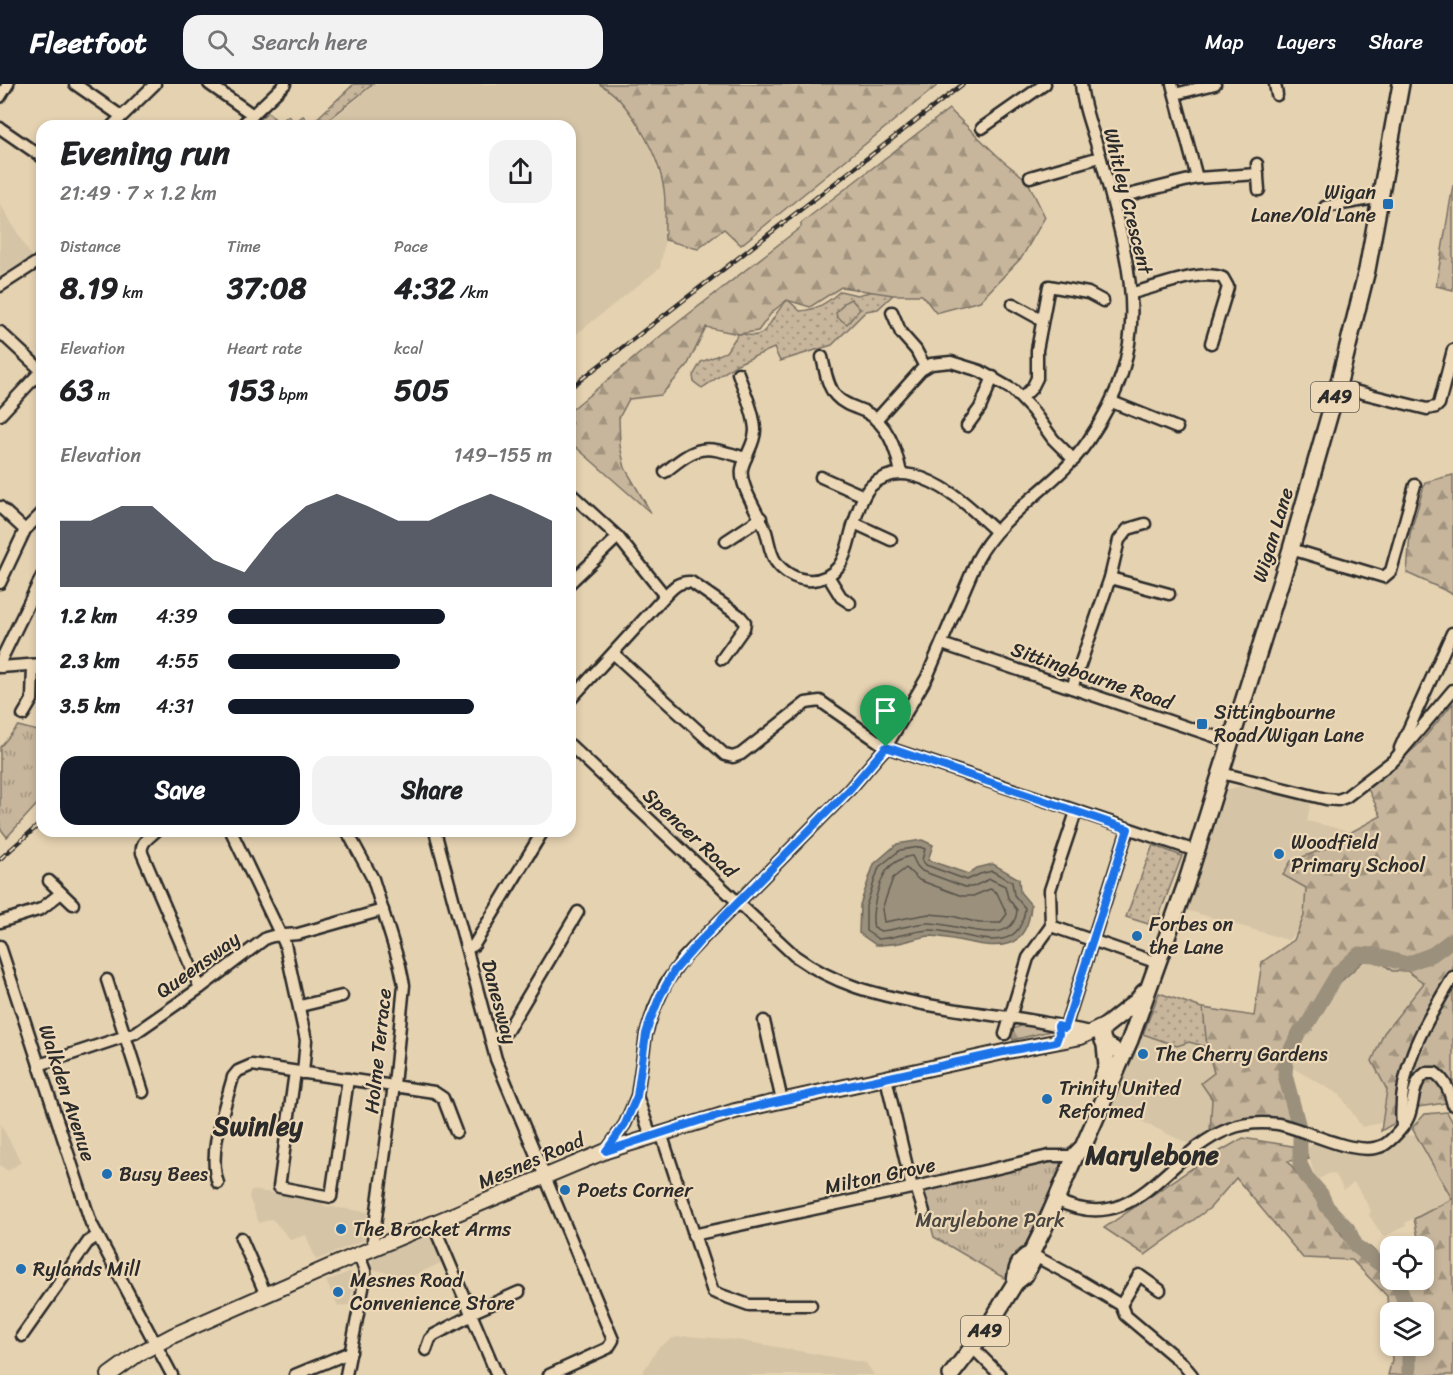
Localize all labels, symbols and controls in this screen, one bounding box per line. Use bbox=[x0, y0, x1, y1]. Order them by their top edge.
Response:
search box bbox=[183, 15, 603, 69]
text: Fleetfoot bbox=[30, 18, 147, 67]
text: Search here bbox=[252, 23, 368, 62]
text: Map bbox=[1205, 23, 1244, 61]
text: Layers bbox=[1277, 23, 1336, 61]
text: Share bbox=[1369, 23, 1423, 61]
icon: search bbox=[204, 26, 237, 59]
text: Evening run bbox=[60, 124, 230, 182]
street label: Whitley Crescent bbox=[1093, 124, 1163, 279]
button: share bbox=[489, 140, 552, 203]
place label: Wigan Lane/Old Lane bbox=[1251, 175, 1376, 233]
text: 21:49 · 7 × 1.2 km bbox=[60, 176, 217, 211]
marker: Wigan Lane/Old Lane bbox=[1381, 197, 1395, 211]
text: Distance bbox=[60, 232, 121, 261]
text: Time bbox=[227, 232, 261, 261]
text: Pace bbox=[394, 232, 428, 261]
text: 8.19 bbox=[60, 261, 118, 315]
text: 37:08 bbox=[227, 261, 307, 315]
text: 4:32 bbox=[394, 261, 456, 315]
text: km bbox=[118, 278, 143, 307]
text: /km bbox=[456, 278, 488, 307]
text: Elevation bbox=[60, 334, 125, 363]
text: Heart rate bbox=[227, 334, 302, 363]
text: kcal bbox=[394, 334, 423, 363]
text: 63 bbox=[60, 363, 94, 417]
text: 153 bbox=[227, 363, 275, 417]
text: 505 bbox=[394, 363, 450, 417]
text: m bbox=[94, 380, 110, 409]
text: bpm bbox=[275, 380, 308, 409]
road number: A49 bbox=[1311, 382, 1359, 412]
text: Elevation bbox=[60, 438, 141, 473]
text: 149–155 m bbox=[454, 438, 552, 473]
street label: Wigan Lane bbox=[1242, 483, 1304, 587]
text: 1.2 km bbox=[60, 599, 117, 634]
text: 4:39 bbox=[156, 599, 198, 634]
street label: Sittingbourne Road bbox=[1006, 632, 1179, 721]
text: 2.3 km bbox=[60, 644, 120, 679]
text: 4:55 bbox=[156, 644, 199, 679]
pin bbox=[860, 685, 911, 747]
text: 3.5 km bbox=[60, 689, 120, 724]
text: 4:31 bbox=[156, 689, 194, 724]
icon: arrive bbox=[869, 694, 902, 727]
place label: Sittingbourne Road/Wigan Lane bbox=[1214, 695, 1364, 753]
marker: Sittingbourne Road/Wigan Lane bbox=[1195, 717, 1209, 731]
button: Save bbox=[60, 756, 300, 825]
button: Share bbox=[312, 756, 552, 825]
street label: Spencer Road bbox=[634, 779, 747, 888]
place label: Woodfield Primary School bbox=[1291, 825, 1426, 883]
marker: Woodfield Primary School bbox=[1272, 847, 1286, 861]
place label: Forbes on the Lane bbox=[1149, 907, 1234, 965]
street label: Queensway bbox=[148, 922, 248, 1008]
marker: Forbes on the Lane bbox=[1130, 929, 1144, 943]
street label: Danesway bbox=[471, 956, 527, 1049]
street label: Holme Terrace bbox=[354, 987, 402, 1115]
street label: Walkden Avenue bbox=[28, 1020, 106, 1166]
place label: The Cherry Gardens bbox=[1155, 1037, 1329, 1072]
marker: The Cherry Gardens bbox=[1136, 1047, 1150, 1061]
place label: Trinity United Reformed bbox=[1059, 1071, 1182, 1129]
marker: Trinity United Reformed bbox=[1040, 1092, 1054, 1106]
district label: Swinley bbox=[212, 1103, 303, 1149]
street label: Mesnes Road bbox=[472, 1122, 591, 1199]
district label: Marylebone bbox=[1084, 1132, 1219, 1178]
street label: Milton Grove bbox=[821, 1147, 939, 1205]
place label: Busy Bees bbox=[119, 1157, 209, 1192]
marker: Busy Bees bbox=[100, 1167, 114, 1181]
place label: Poets Corner bbox=[577, 1173, 694, 1208]
marker: Poets Corner bbox=[558, 1183, 572, 1197]
park label: Marylebone Park bbox=[915, 1203, 1065, 1238]
place label: The Brocket Arms bbox=[353, 1212, 512, 1247]
marker: The Brocket Arms bbox=[334, 1222, 348, 1236]
map controls bbox=[1380, 1236, 1434, 1356]
button: locate bbox=[1380, 1236, 1434, 1290]
place label: Rylands Mill bbox=[33, 1252, 142, 1287]
marker: Rylands Mill bbox=[14, 1262, 28, 1276]
place label: Mesnes Road Convenience Store bbox=[350, 1263, 515, 1321]
marker: Mesnes Road Convenience Store bbox=[331, 1285, 345, 1299]
button: layers bbox=[1380, 1302, 1434, 1356]
road number: A49 bbox=[961, 1316, 1009, 1346]

